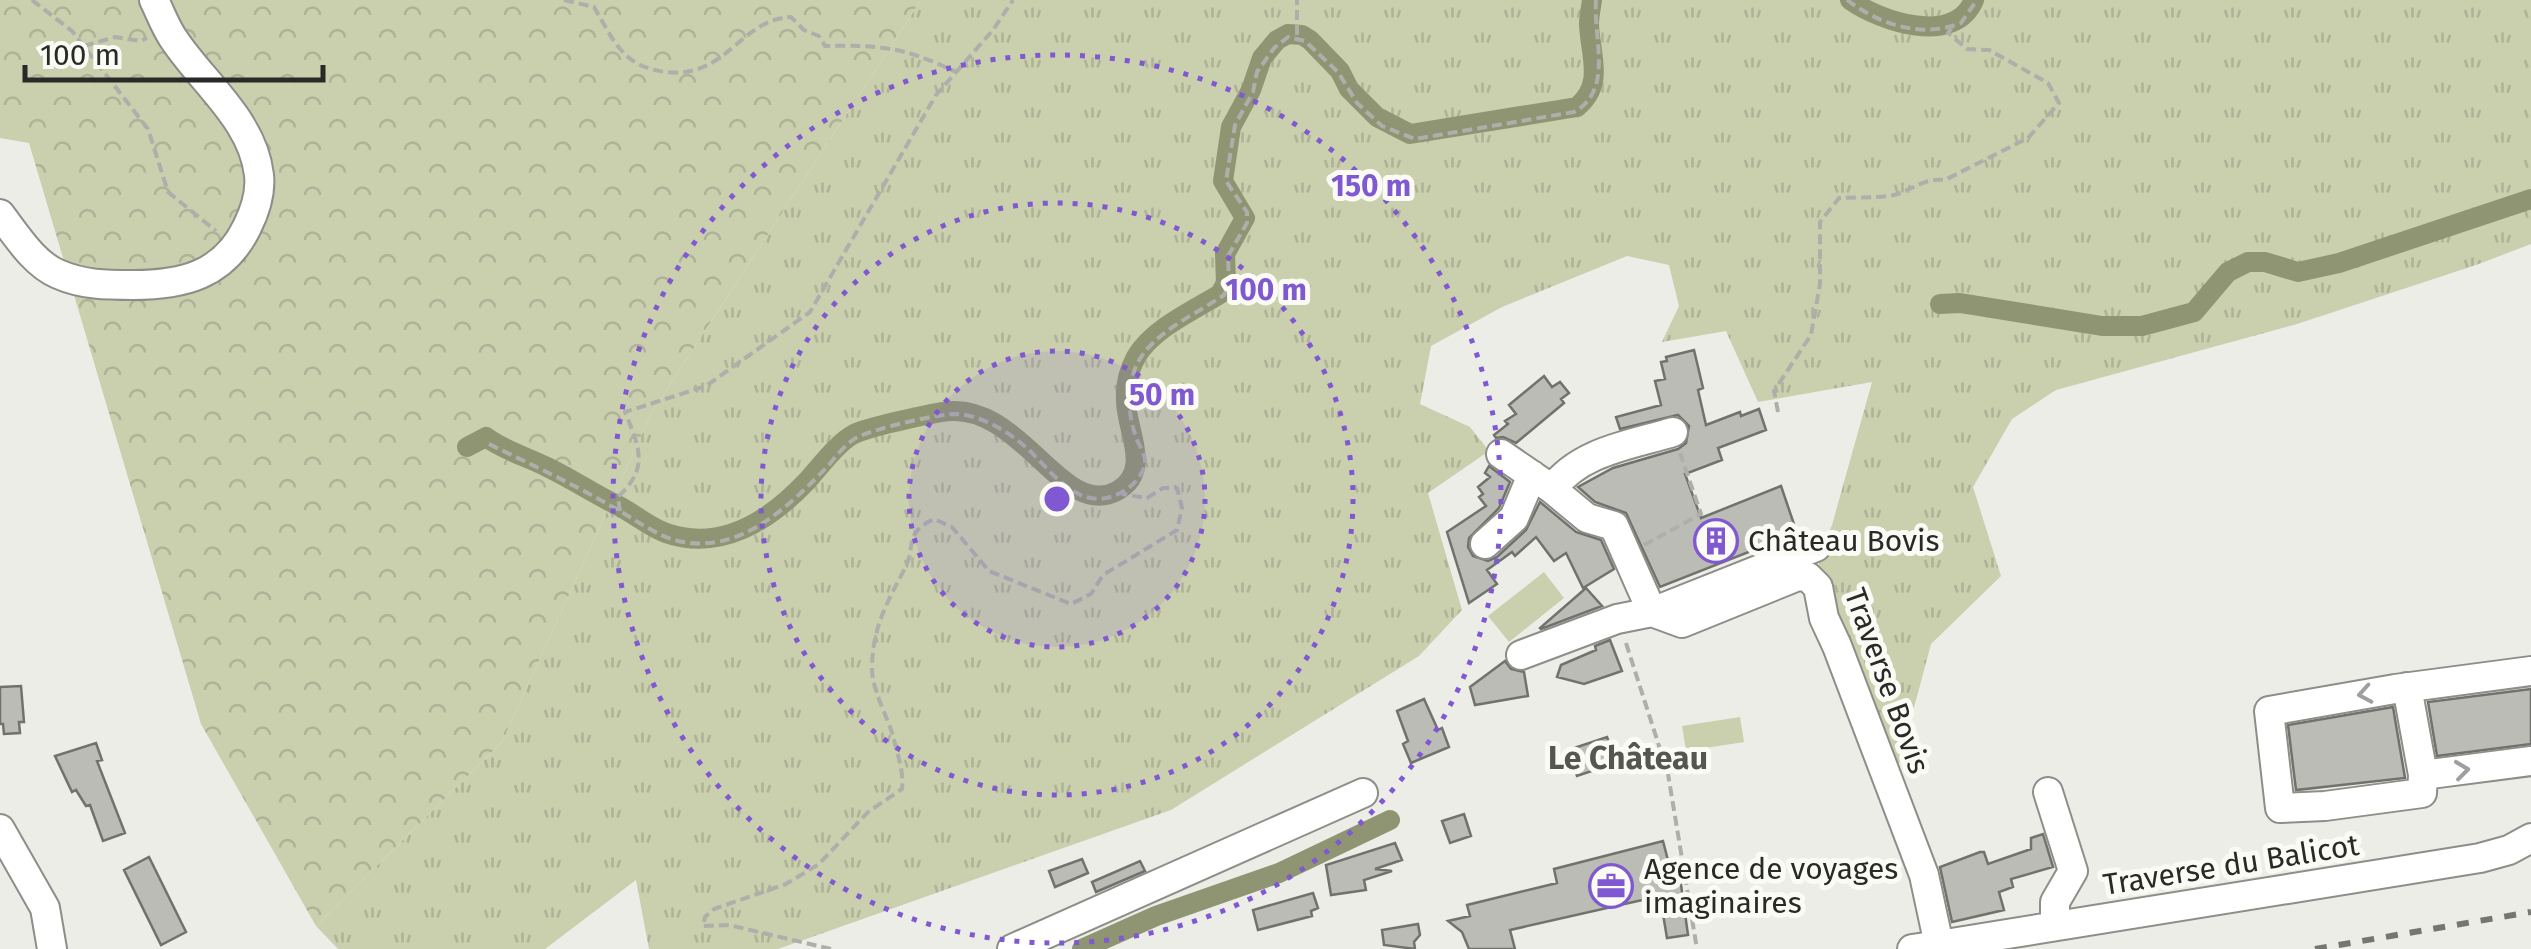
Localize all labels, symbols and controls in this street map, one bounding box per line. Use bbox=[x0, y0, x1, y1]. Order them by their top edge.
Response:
scale bar bbox=[25, 20, 322, 82]
text: 100 m bbox=[40, 37, 120, 73]
text: 150 m bbox=[1331, 168, 1411, 204]
text: 100 m bbox=[1225, 272, 1307, 308]
text: 50 m bbox=[1129, 377, 1195, 413]
centre of rings bbox=[1039, 481, 1075, 517]
building icon: Château Bovis bbox=[1693, 518, 1739, 564]
place label: Château Bovis bbox=[1748, 523, 1939, 559]
street label: Traverse Bovis bbox=[1837, 584, 1937, 778]
one-way arrow bbox=[2357, 683, 2373, 704]
district label: Le Château bbox=[1548, 739, 1708, 777]
one-way arrow bbox=[2453, 761, 2470, 782]
street label: Traverse du Balicot bbox=[2101, 827, 2362, 903]
place label: Agence de voyages imaginaires bbox=[1644, 851, 1898, 921]
office icon: Agence de voyages imaginaires bbox=[1588, 863, 1634, 909]

